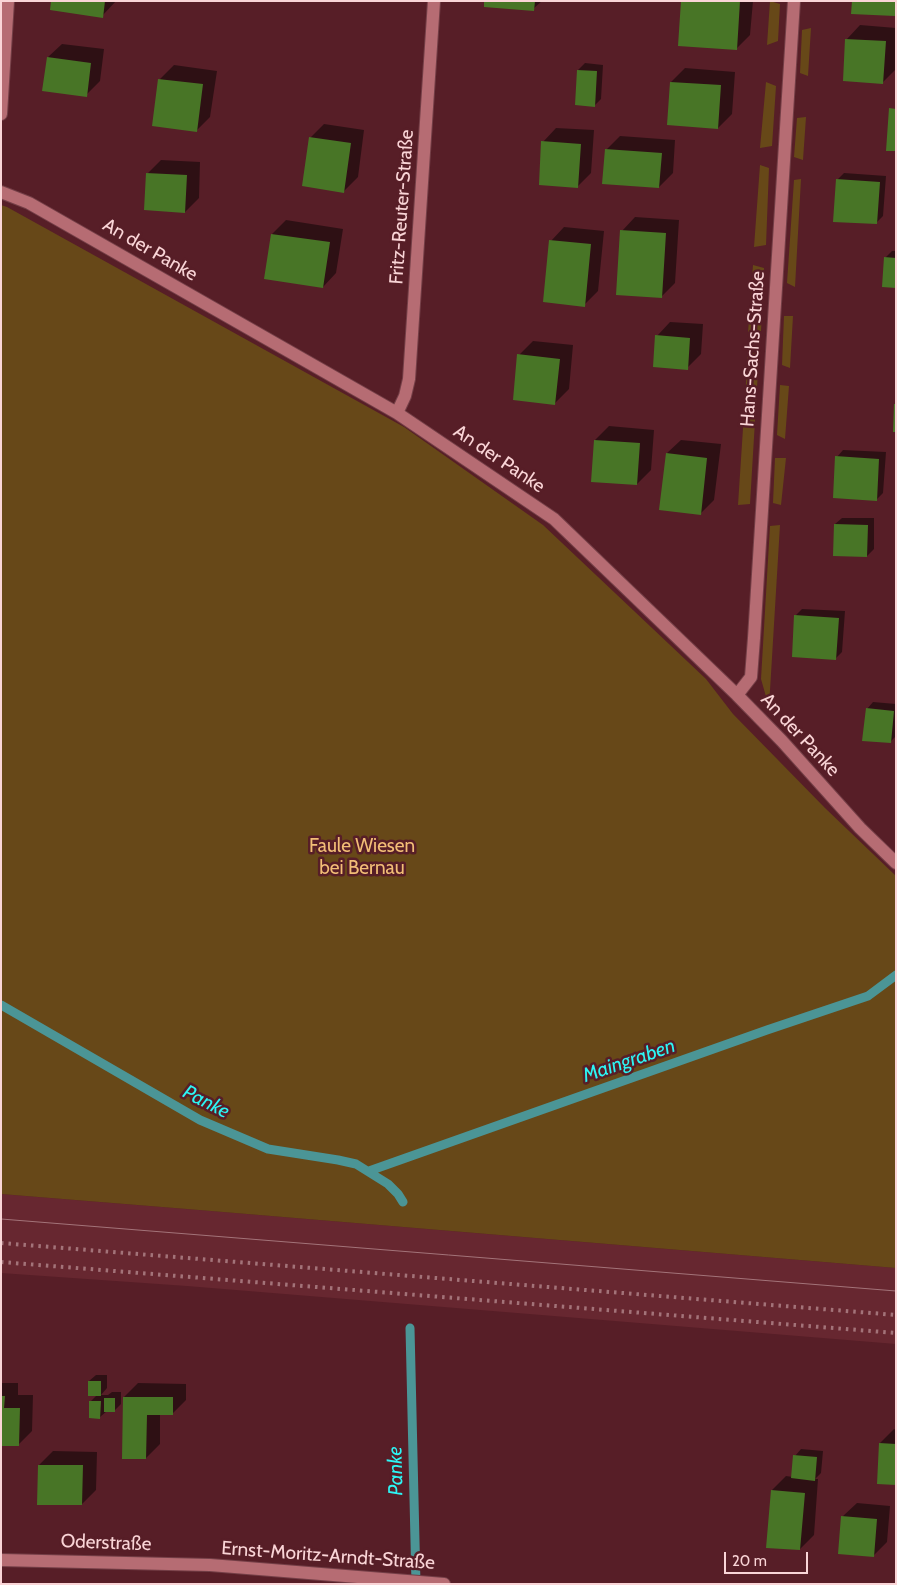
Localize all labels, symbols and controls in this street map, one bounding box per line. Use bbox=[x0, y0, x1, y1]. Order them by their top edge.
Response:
street label: Fritz-Reuter-Straße bbox=[385, 129, 419, 285]
street label: An der Panke bbox=[99, 214, 201, 286]
street label: Hans-Sachs-Straße bbox=[736, 270, 770, 428]
street label: An der Panke bbox=[449, 420, 549, 498]
street label: An der Panke bbox=[756, 689, 844, 781]
park label: Faule Wiesen bei Bernau bbox=[309, 835, 415, 879]
water label: Maingraben bbox=[580, 1034, 678, 1088]
water label: Panke bbox=[179, 1080, 233, 1124]
water label: Panke bbox=[384, 1446, 408, 1496]
street label: Oderstraße bbox=[60, 1530, 152, 1556]
street label: Ernst-Moritz-Arndt-Straße bbox=[220, 1537, 436, 1575]
scale bar bbox=[727, 1542, 811, 1574]
text: 20 m bbox=[732, 1552, 767, 1570]

